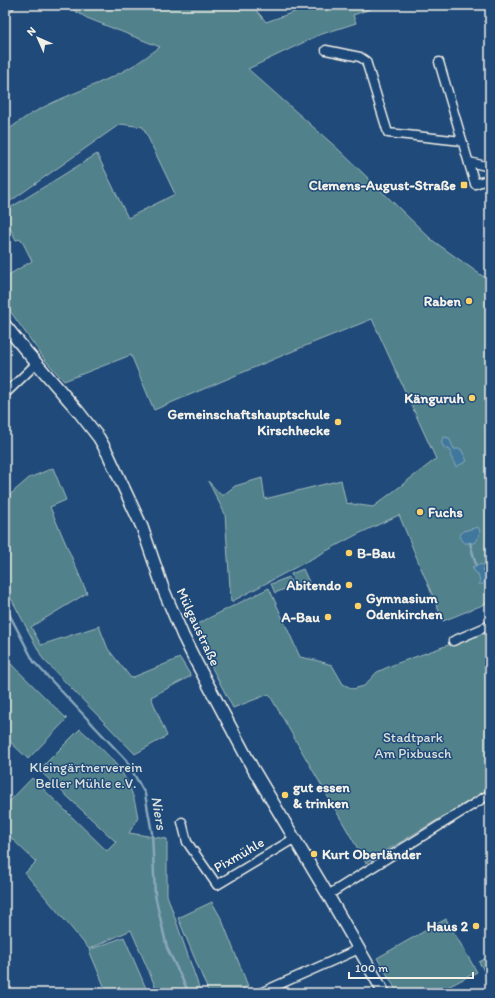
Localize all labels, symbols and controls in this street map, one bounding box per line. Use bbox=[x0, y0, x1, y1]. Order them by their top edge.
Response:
north arrow bbox=[18, 18, 58, 58]
text: N bbox=[24, 24, 39, 39]
place label: Clemens-August-Straße bbox=[309, 177, 456, 194]
marker: Clemens-August-Straße bbox=[459, 180, 469, 190]
place label: Raben bbox=[424, 293, 462, 310]
marker: Raben bbox=[464, 296, 474, 306]
place label: Känguruh bbox=[404, 390, 464, 407]
marker: Känguruh bbox=[467, 393, 477, 403]
place label: Gemeinschaftshauptschule Kirschhecke bbox=[168, 406, 330, 439]
marker: Gemeinschaftshauptschule Kirschhecke bbox=[333, 417, 343, 427]
place label: Fuchs bbox=[428, 504, 463, 521]
marker: Fuchs bbox=[415, 507, 425, 517]
place label: B-Bau bbox=[357, 545, 396, 562]
marker: B-Bau bbox=[344, 548, 354, 558]
place label: Abitendo bbox=[286, 577, 341, 594]
marker: Abitendo bbox=[344, 580, 354, 590]
street label: Mülgaustraße bbox=[173, 585, 224, 669]
place label: Gymnasium Odenkirchen bbox=[366, 590, 443, 623]
marker: Gymnasium Odenkirchen bbox=[353, 601, 363, 611]
place label: A-Bau bbox=[280, 609, 320, 626]
marker: A-Bau bbox=[323, 612, 333, 622]
park label: Stadtpark Am Pixbusch bbox=[374, 729, 452, 762]
park label: Kleingärtnerverein Beller Mühle e.V. bbox=[29, 759, 143, 792]
place label: gut essen & trinken bbox=[293, 779, 350, 812]
marker: gut essen & trinken bbox=[280, 790, 290, 800]
water label: Niers bbox=[147, 795, 171, 832]
street label: Pixmühle bbox=[211, 834, 268, 876]
place label: Kurt Oberländer bbox=[322, 846, 422, 863]
marker: Kurt Oberländer bbox=[309, 849, 319, 859]
place label: Haus 2 bbox=[427, 918, 469, 935]
marker: Haus 2 bbox=[471, 921, 481, 931]
scale bar bbox=[349, 954, 473, 980]
text: 100 m bbox=[355, 961, 388, 975]

